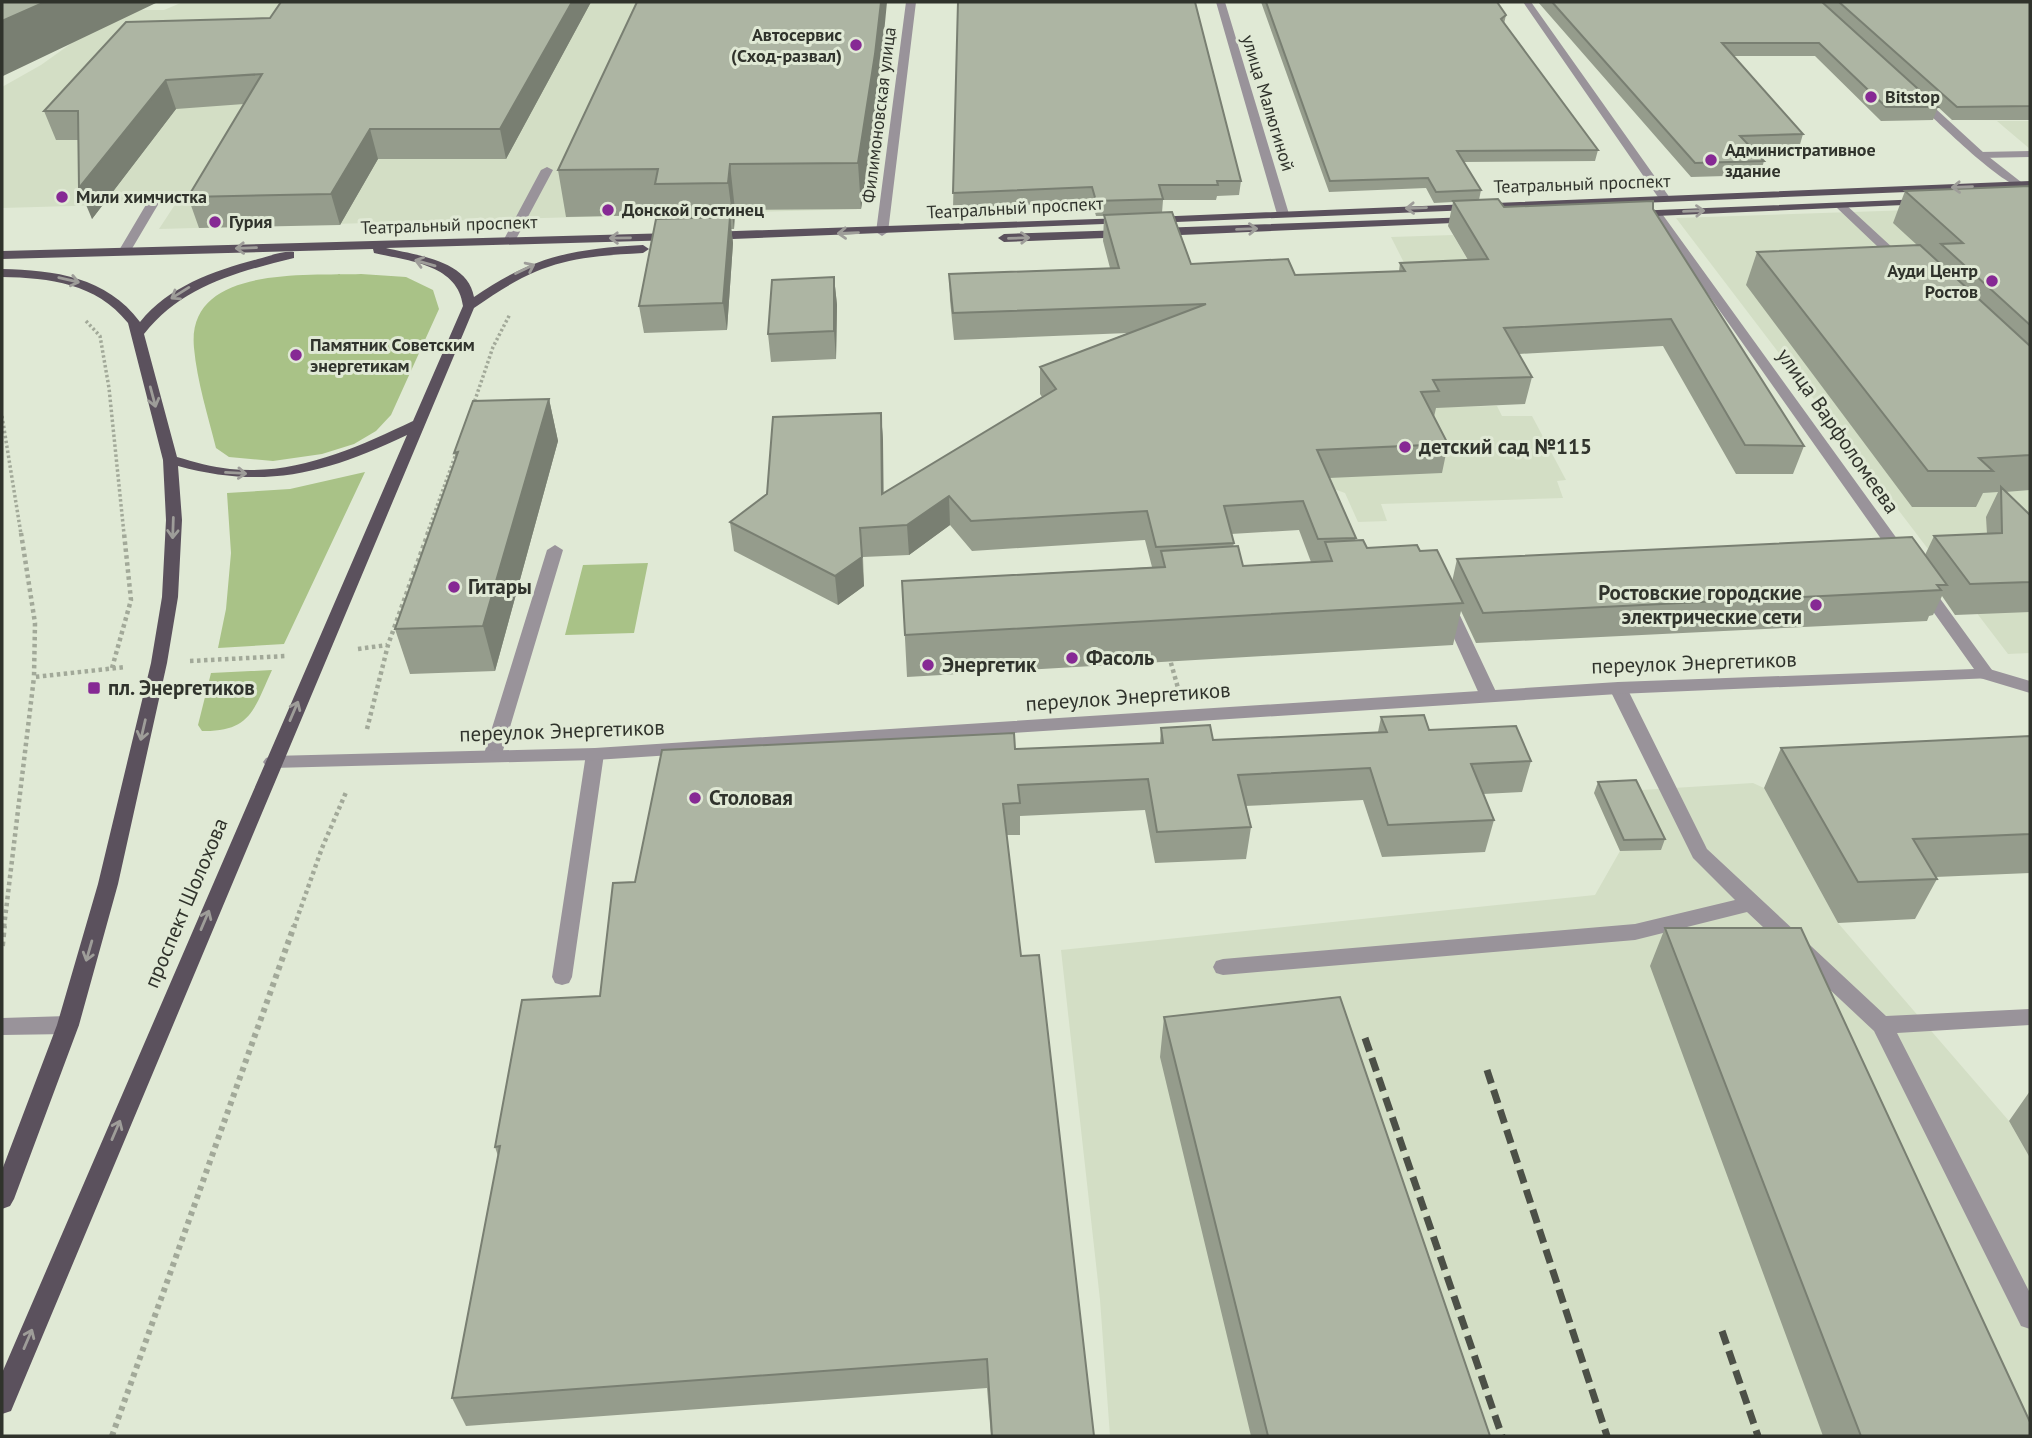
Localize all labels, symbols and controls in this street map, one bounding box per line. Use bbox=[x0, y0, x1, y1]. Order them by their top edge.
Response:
place label: Автосервис (Сход-развал) bbox=[731, 23, 842, 67]
street label: Филимоновская улица bbox=[856, 26, 901, 204]
street label: улица Малюгиной bbox=[1237, 32, 1300, 174]
marker: Автосервис (Сход-развал) bbox=[848, 37, 864, 53]
place label: Bitstop bbox=[1885, 85, 1940, 108]
marker: Bitstop bbox=[1863, 89, 1879, 105]
place label: Административное здание bbox=[1725, 138, 1876, 182]
marker: Административное здание bbox=[1703, 152, 1719, 168]
street label: Театральный проспект bbox=[1493, 169, 1672, 198]
one-way arrow bbox=[1951, 180, 1974, 193]
place label: Мили химчистка bbox=[76, 185, 207, 208]
marker: Мили химчистка bbox=[54, 189, 70, 205]
street label: Театральный проспект bbox=[926, 191, 1105, 224]
place label: Донской гостинец bbox=[622, 198, 764, 221]
marker: Донской гостинец bbox=[600, 202, 616, 218]
one-way arrow bbox=[1405, 202, 1428, 215]
one-way arrow bbox=[1683, 205, 1706, 218]
place label: Гурия bbox=[229, 210, 272, 233]
street label: Театральный проспект bbox=[360, 210, 539, 239]
marker: Гурия bbox=[207, 214, 223, 230]
one-way arrow bbox=[1235, 222, 1258, 235]
one-way arrow bbox=[837, 226, 860, 239]
one-way arrow bbox=[609, 231, 632, 245]
one-way arrow bbox=[1008, 231, 1031, 244]
one-way arrow bbox=[234, 242, 257, 255]
one-way arrow bbox=[415, 255, 437, 268]
place label: Ауди Центр Ростов bbox=[1887, 259, 1978, 303]
one-way arrow bbox=[514, 261, 535, 275]
marker: Ауди Центр Ростов bbox=[1984, 273, 2000, 289]
one-way arrow bbox=[57, 274, 80, 287]
one-way arrow bbox=[171, 286, 190, 301]
place label: Памятник Советским энергетикам bbox=[310, 333, 475, 377]
street label: улица Варфоломеева bbox=[1771, 343, 1906, 519]
marker: Памятник Советским энергетикам bbox=[288, 347, 304, 363]
one-way arrow bbox=[147, 385, 160, 408]
place label: детский сад №115 bbox=[1418, 433, 1592, 460]
marker: детский сад №115 bbox=[1397, 439, 1413, 455]
one-way arrow bbox=[225, 467, 247, 480]
one-way arrow bbox=[167, 516, 180, 539]
place label: Гитары bbox=[468, 573, 532, 600]
marker: Гитары bbox=[446, 579, 462, 595]
place label: Ростовские городские электрические сети bbox=[1598, 579, 1802, 630]
marker: Ростовские городские электрические сети bbox=[1808, 597, 1824, 613]
place label: Фасоль bbox=[1086, 644, 1154, 671]
street label: переулок Энергетиков bbox=[1591, 645, 1797, 680]
marker: Фасоль bbox=[1064, 650, 1080, 666]
place label: Энергетик bbox=[942, 651, 1037, 678]
marker: Энергетик bbox=[920, 657, 936, 673]
place label: пл. Энергетиков bbox=[108, 674, 255, 701]
street label: переулок Энергетиков bbox=[1025, 676, 1231, 717]
marker: пл. Энергетиков bbox=[86, 680, 102, 696]
one-way arrow bbox=[289, 701, 302, 722]
street label: переулок Энергетиков bbox=[459, 713, 665, 748]
one-way arrow bbox=[135, 718, 149, 741]
place label: Столовая bbox=[709, 784, 793, 811]
marker: Столовая bbox=[687, 790, 703, 806]
street label: проспект Шолохова bbox=[138, 814, 234, 992]
one-way arrow bbox=[199, 910, 212, 931]
one-way arrow bbox=[82, 939, 95, 961]
one-way arrow bbox=[110, 1119, 123, 1141]
one-way arrow bbox=[22, 1329, 35, 1351]

